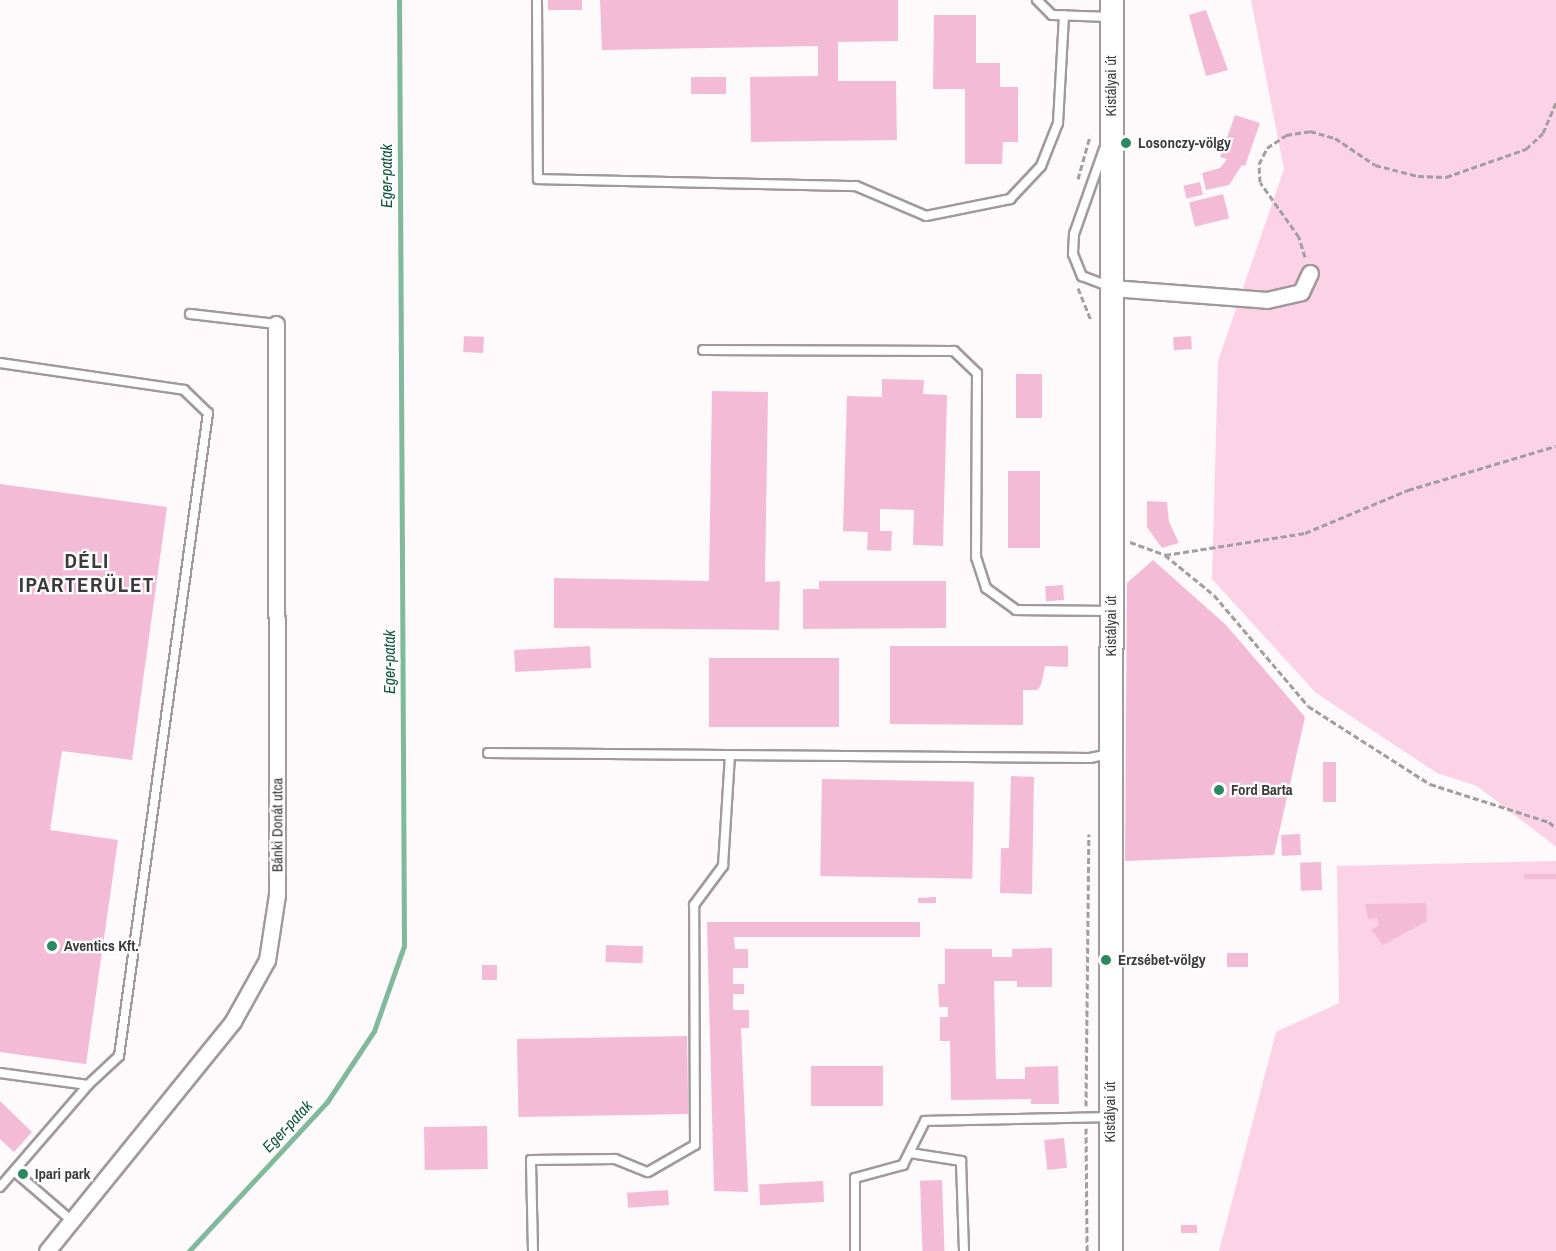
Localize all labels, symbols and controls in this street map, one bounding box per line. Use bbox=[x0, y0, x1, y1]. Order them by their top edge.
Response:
street label: Kistályai út bbox=[1102, 56, 1120, 116]
place label: Losonczy-völgy bbox=[1138, 134, 1231, 152]
marker: Losonczy-völgy bbox=[1119, 136, 1133, 150]
water label: Eger-patak bbox=[376, 144, 396, 208]
district label: DÉLI IPARTERÜLET bbox=[19, 548, 155, 598]
street label: Kistályai út bbox=[1102, 596, 1120, 656]
water label: Eger-patak bbox=[379, 630, 399, 694]
street label: Bánki Donát utca bbox=[268, 778, 286, 872]
place label: Ford Barta bbox=[1231, 781, 1293, 799]
marker: Ford Barta bbox=[1212, 783, 1226, 797]
place label: Aventics Kft. bbox=[64, 937, 139, 955]
marker: Aventics Kft. bbox=[45, 939, 59, 953]
place label: Erzsébet-völgy bbox=[1118, 951, 1205, 969]
marker: Erzsébet-völgy bbox=[1099, 953, 1113, 967]
street label: Kistályai út bbox=[1101, 1082, 1119, 1142]
water label: Eger-patak bbox=[258, 1096, 316, 1156]
place label: Ipari park bbox=[35, 1165, 90, 1183]
marker: Ipari park bbox=[16, 1167, 30, 1181]

